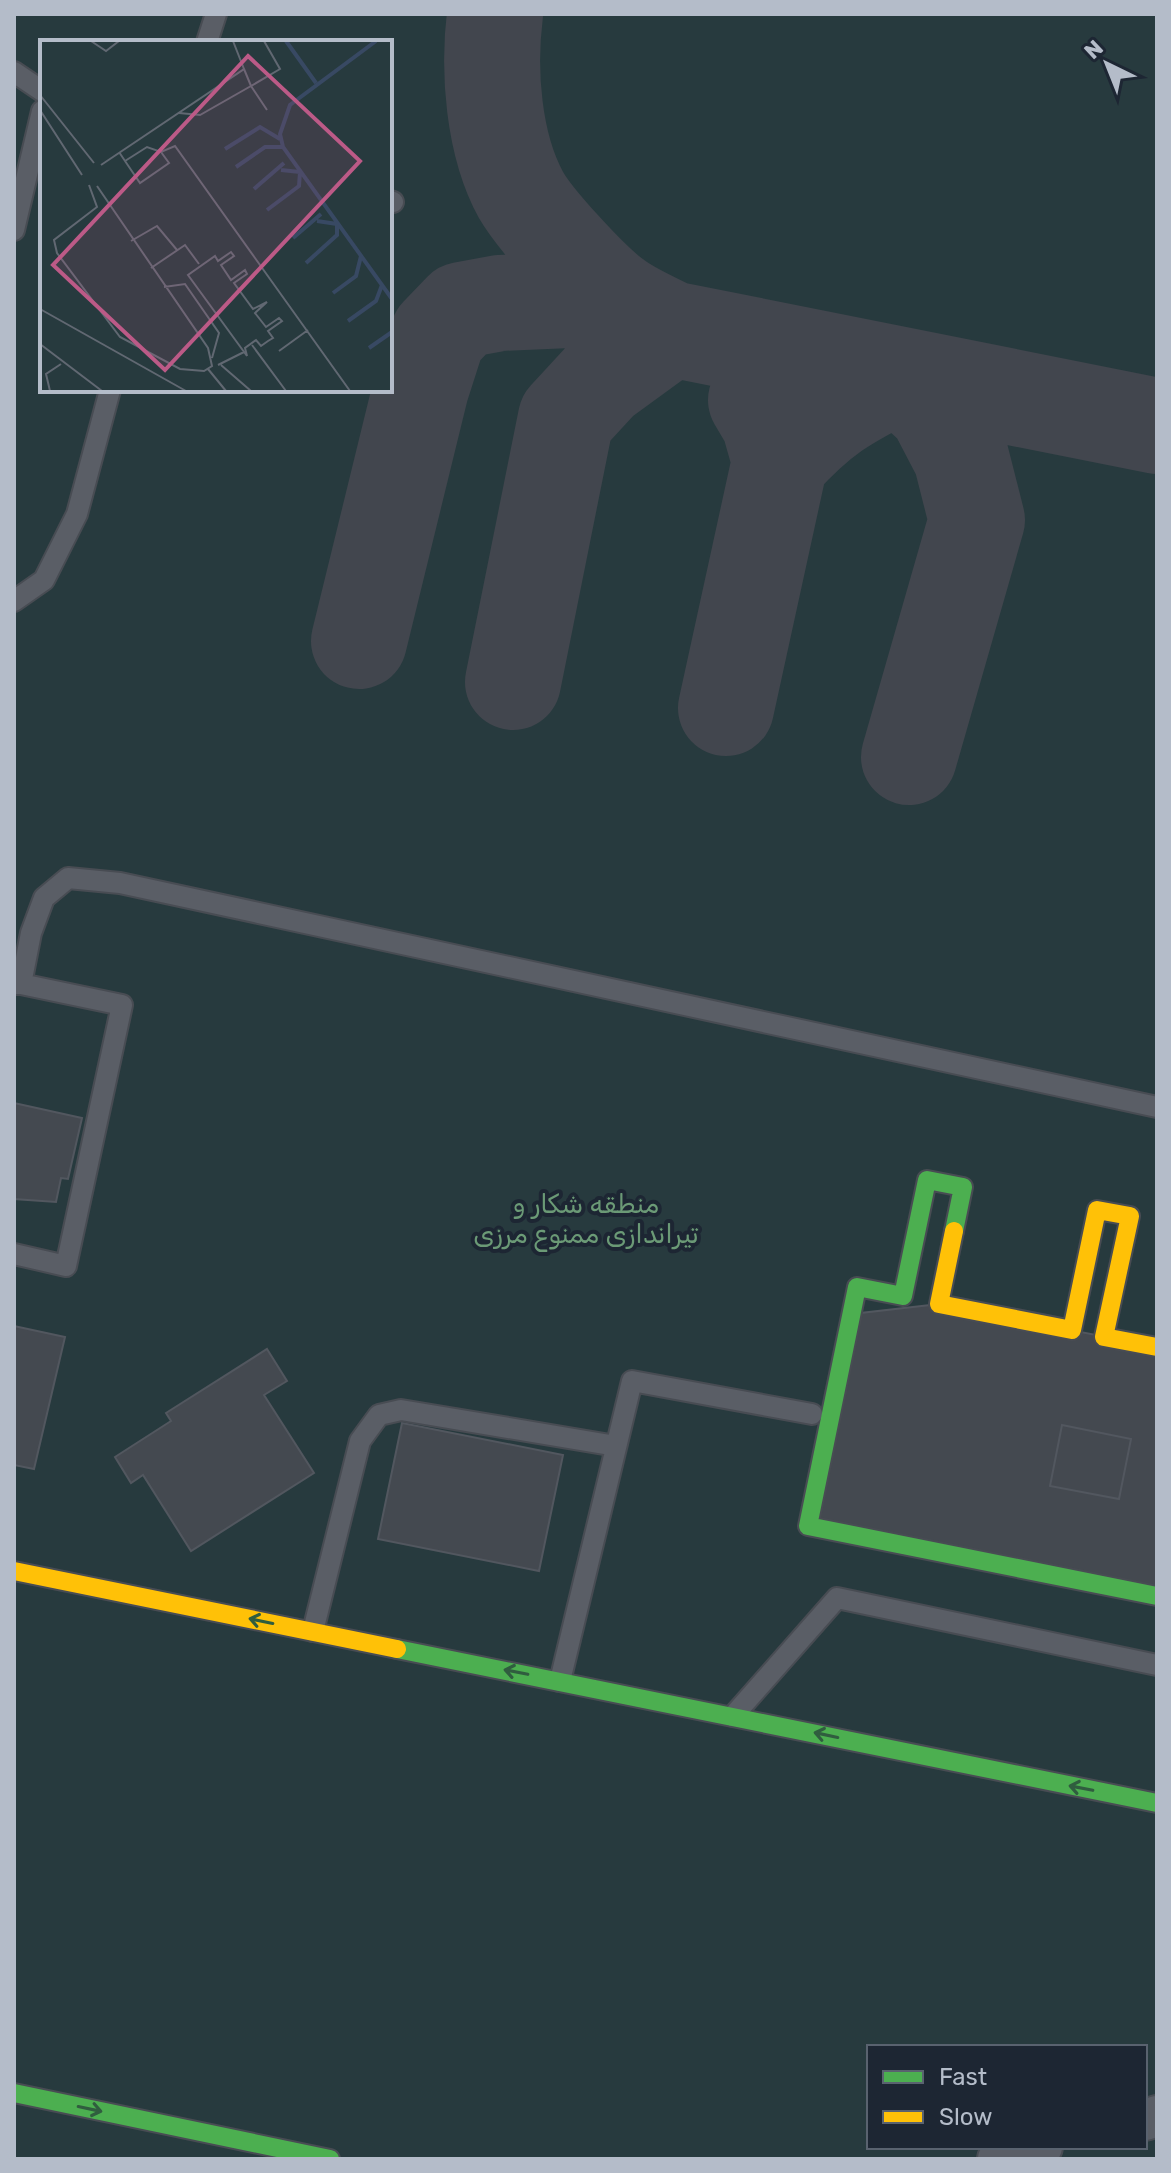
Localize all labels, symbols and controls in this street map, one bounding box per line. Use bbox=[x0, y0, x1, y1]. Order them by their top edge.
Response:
north arrow bbox=[1067, 24, 1147, 104]
text: N bbox=[1079, 34, 1109, 65]
inset map bbox=[40, 40, 392, 392]
park label: منطقه شکار و تیراندازی ممنوع مرزی bbox=[473, 1189, 699, 1252]
one-way arrow bbox=[249, 1613, 275, 1628]
one-way arrow bbox=[504, 1664, 530, 1679]
one-way arrow bbox=[814, 1727, 839, 1742]
one-way arrow bbox=[1068, 1779, 1094, 1794]
legend bbox=[867, 2045, 1147, 2149]
text: Fast bbox=[939, 2063, 987, 2091]
one-way arrow bbox=[77, 2102, 103, 2117]
text: Slow bbox=[939, 2103, 992, 2131]

